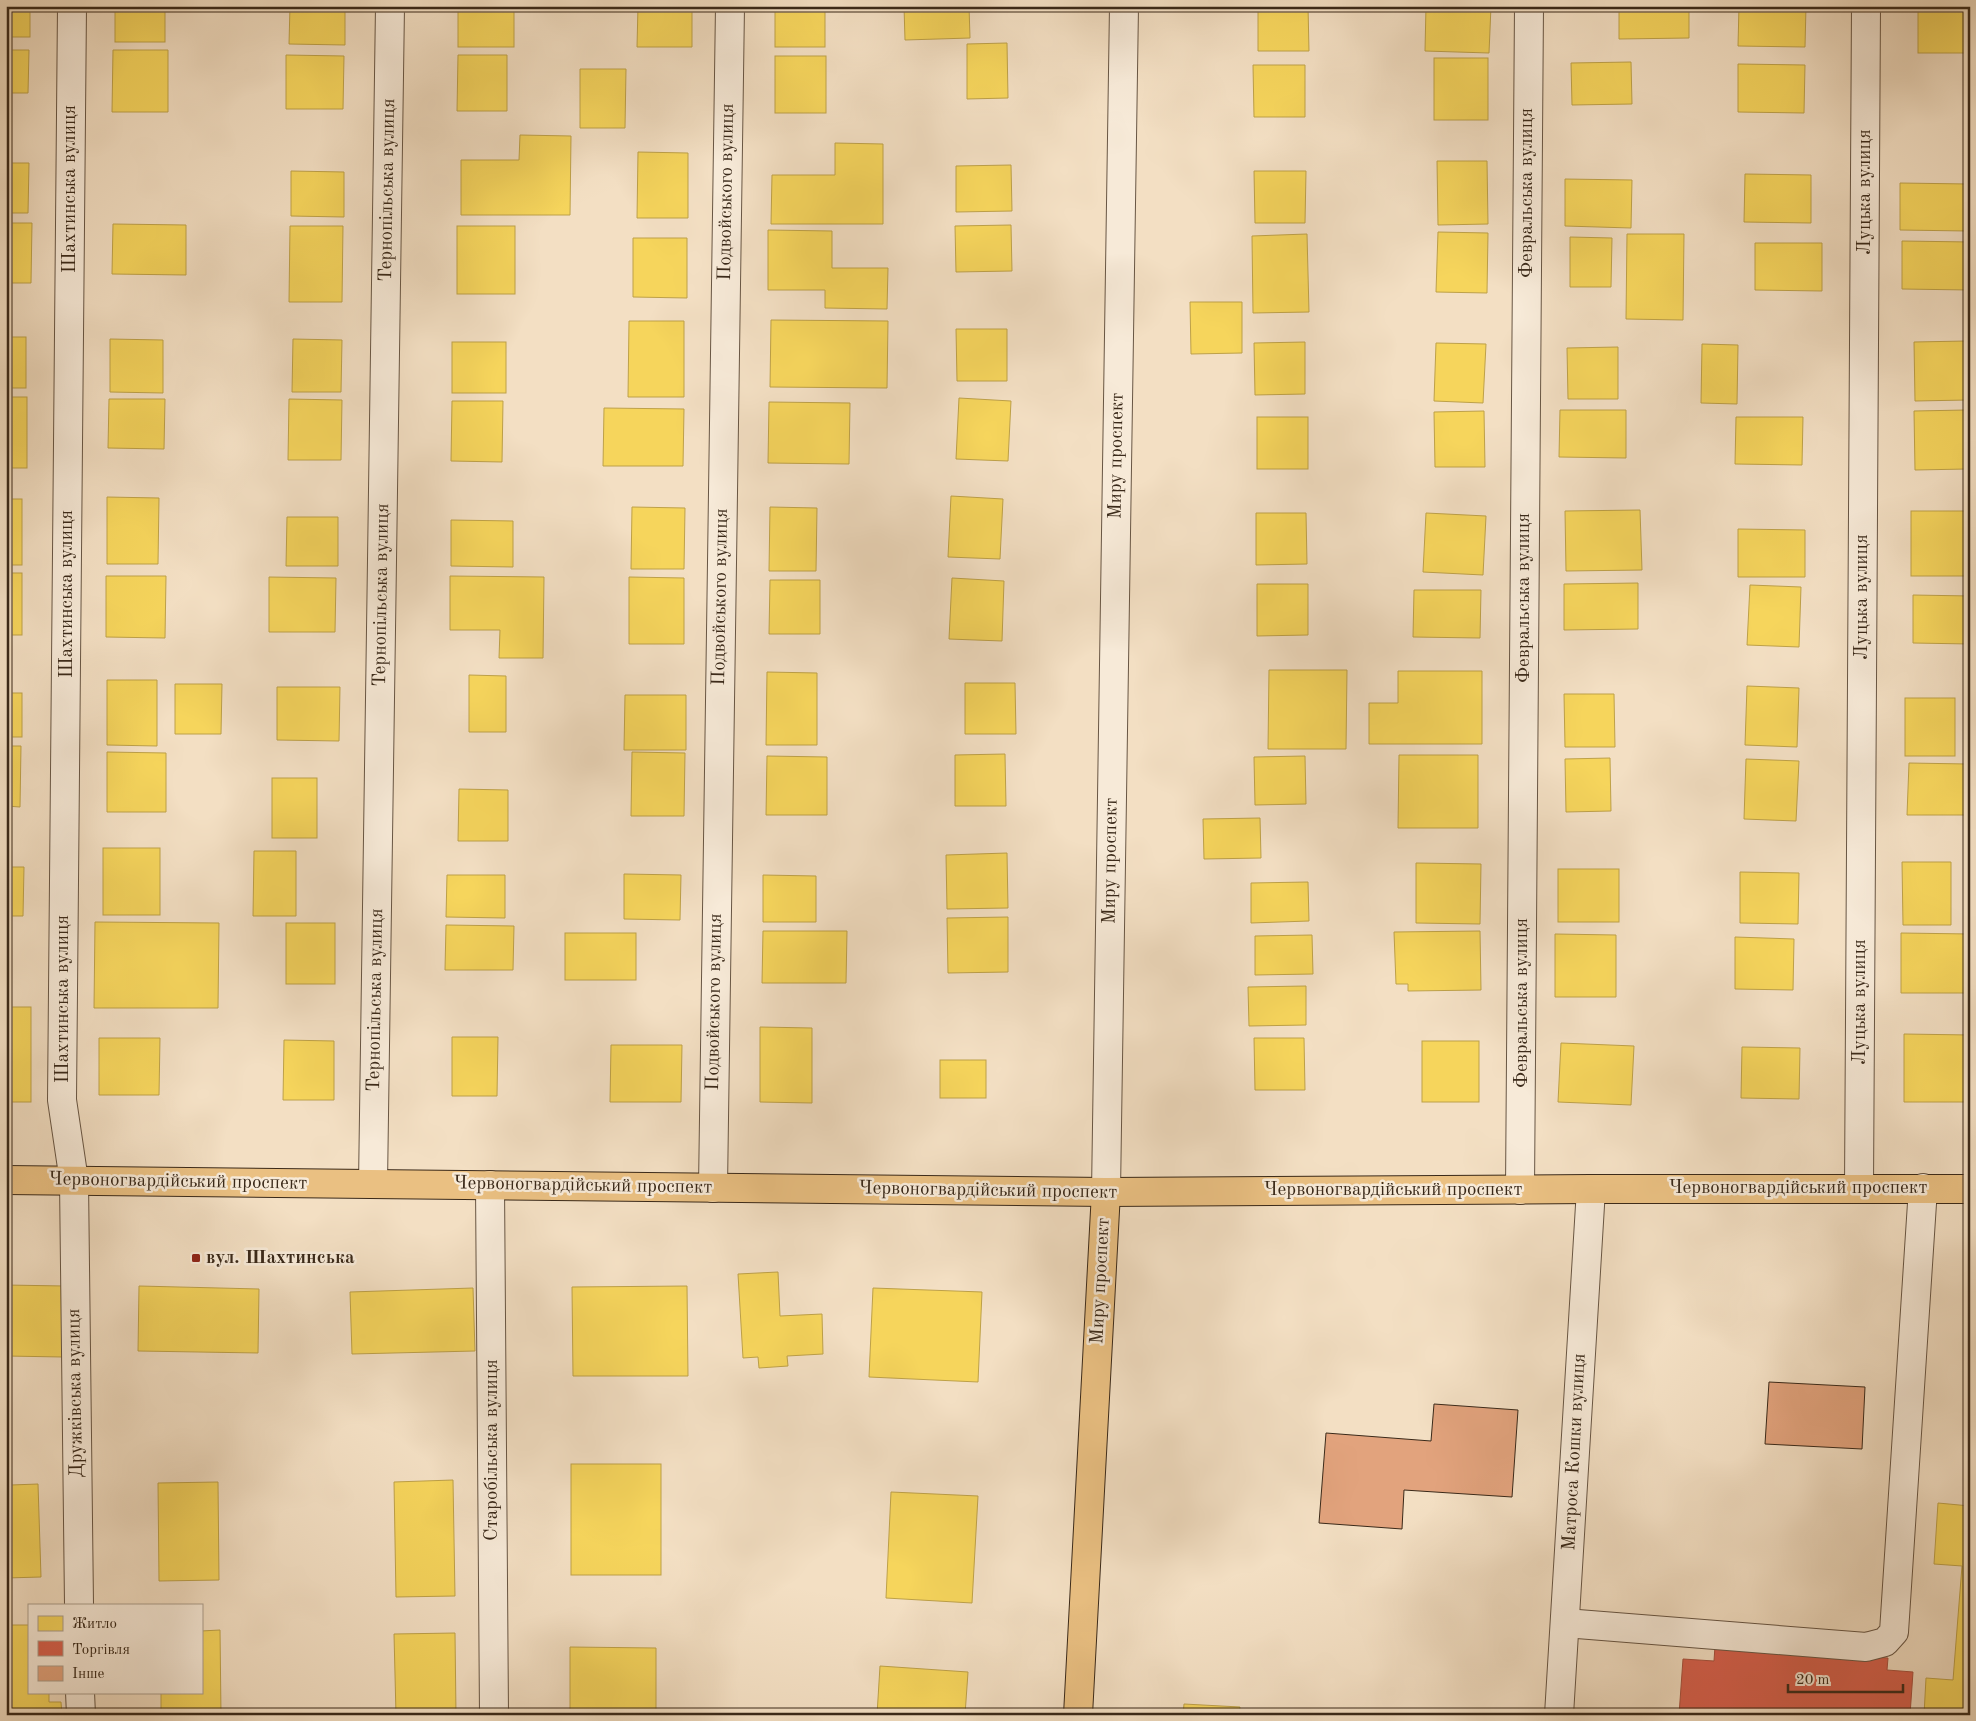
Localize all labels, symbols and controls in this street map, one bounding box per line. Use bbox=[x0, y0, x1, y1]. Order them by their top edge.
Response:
street label: Тернопільська вулиця bbox=[377, 98, 399, 282]
street label: Подвойського вулиця bbox=[716, 103, 738, 281]
street label: Шахтинська вулиця bbox=[61, 105, 80, 273]
street label: Февральська вулиця bbox=[1518, 108, 1537, 278]
street label: Луцька вулиця bbox=[1856, 129, 1875, 255]
street label: Миру проспект bbox=[1106, 393, 1128, 519]
street label: Тернопільська вулиця bbox=[371, 503, 393, 687]
street label: Подвойського вулиця bbox=[710, 508, 732, 686]
street label: Шахтинська вулиця bbox=[58, 510, 77, 678]
street label: Февральська вулиця bbox=[1515, 513, 1534, 683]
street label: Луцька вулиця bbox=[1853, 534, 1872, 660]
street label: Миру проспект bbox=[1100, 798, 1122, 924]
street label: Тернопільська вулиця bbox=[365, 908, 387, 1092]
street label: Подвойського вулиця bbox=[704, 913, 726, 1091]
street label: Шахтинська вулиця bbox=[54, 915, 73, 1083]
street label: Февральська вулиця bbox=[1513, 918, 1532, 1088]
street label: Луцька вулиця bbox=[1851, 939, 1870, 1065]
street label: Червоногвардійський проспект bbox=[48, 1170, 308, 1194]
street label: Червоногвардійський проспект bbox=[453, 1174, 713, 1198]
street label: Червоногвардійський проспект bbox=[858, 1179, 1118, 1203]
street label: Червоногвардійський проспект bbox=[1669, 1179, 1927, 1198]
street label: Червоногвардійський проспект bbox=[1264, 1181, 1522, 1200]
street label: Миру проспект bbox=[1088, 1217, 1114, 1345]
place label: вул. Шахтинська bbox=[206, 1249, 355, 1268]
marker: вул. Шахтинська bbox=[190, 1252, 202, 1264]
street label: Дружківська вулиця bbox=[65, 1308, 87, 1478]
street label: Матроса Кошки вулиця bbox=[1560, 1353, 1590, 1551]
street label: Старобільська вулиця bbox=[483, 1359, 502, 1541]
legend bbox=[28, 1604, 202, 1694]
text: Житло bbox=[72, 1617, 117, 1632]
text: Торгівля bbox=[72, 1643, 130, 1658]
scale bar bbox=[1788, 1661, 1904, 1693]
text: Інше bbox=[72, 1667, 105, 1682]
text: 20 m bbox=[1796, 1673, 1830, 1688]

